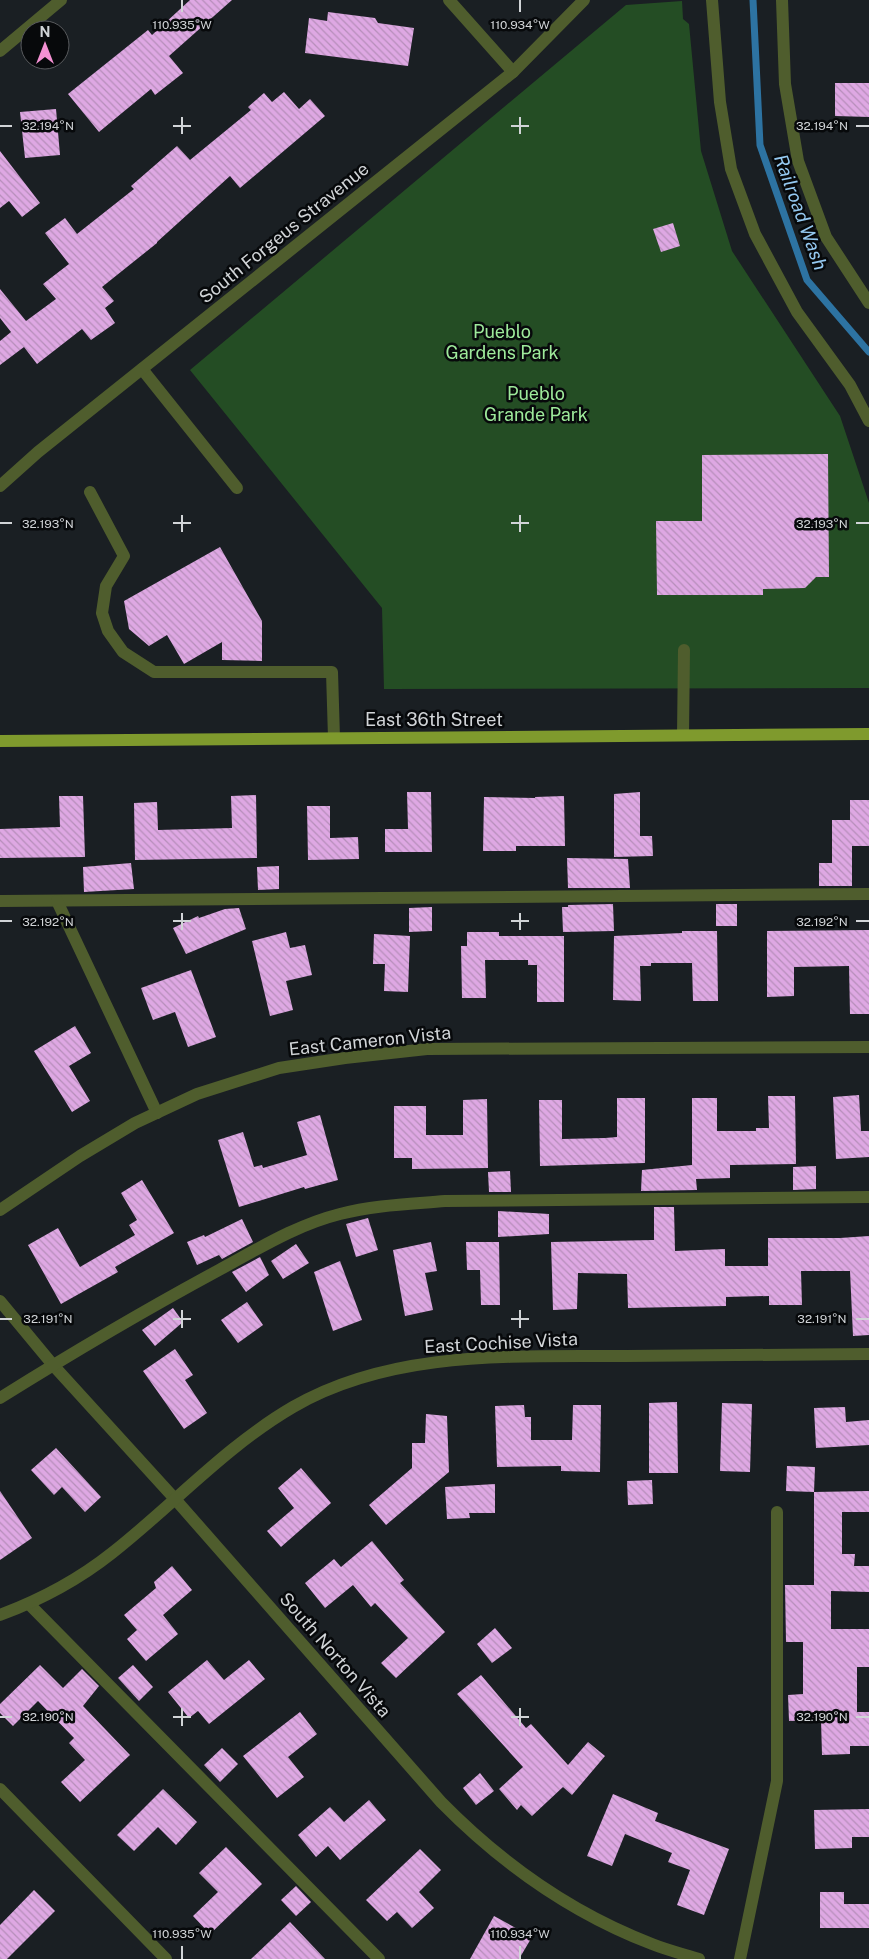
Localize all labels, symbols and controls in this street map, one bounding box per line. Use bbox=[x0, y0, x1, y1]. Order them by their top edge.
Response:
text: 110.935°W bbox=[152, 18, 212, 32]
text: 110.934°W bbox=[490, 18, 550, 32]
north arrow bbox=[20, 20, 70, 70]
text: N bbox=[40, 24, 50, 40]
text: 32.194°N bbox=[22, 119, 74, 133]
text: 32.194°N bbox=[796, 119, 848, 133]
water label: Railroad Wash bbox=[770, 151, 832, 273]
street label: South Forgeus Stravenue bbox=[195, 158, 373, 307]
park label: Pueblo Gardens Park bbox=[445, 321, 559, 363]
park label: Pueblo Grande Park bbox=[484, 383, 588, 425]
text: 32.193°N bbox=[22, 517, 74, 531]
text: 32.193°N bbox=[796, 517, 848, 531]
street label: East 36th Street bbox=[365, 709, 503, 730]
text: 32.192°N bbox=[22, 915, 74, 929]
text: 32.192°N bbox=[796, 915, 848, 929]
street label: East Cameron Vista bbox=[288, 1022, 452, 1059]
text: 32.191°N bbox=[23, 1312, 73, 1326]
text: 32.191°N bbox=[797, 1312, 847, 1326]
street label: East Cochise Vista bbox=[424, 1328, 578, 1357]
street label: South Norton Vista bbox=[275, 1588, 395, 1721]
text: 32.190°N bbox=[22, 1710, 74, 1724]
text: 32.190°N bbox=[796, 1710, 848, 1724]
text: 110.935°W bbox=[152, 1927, 212, 1941]
text: 110.934°W bbox=[490, 1927, 550, 1941]

